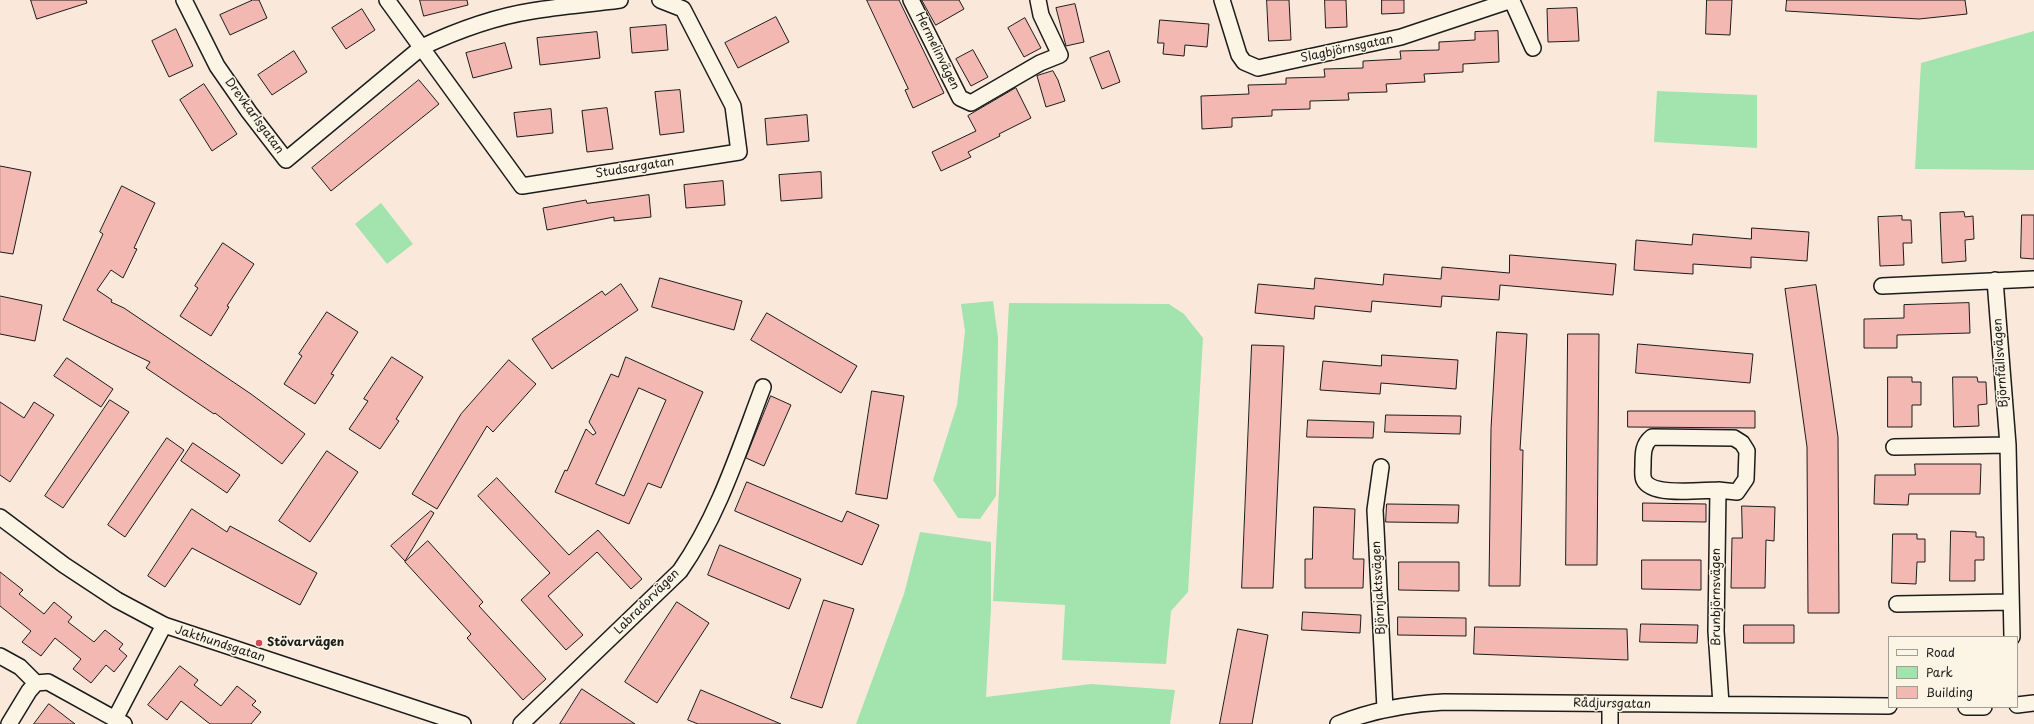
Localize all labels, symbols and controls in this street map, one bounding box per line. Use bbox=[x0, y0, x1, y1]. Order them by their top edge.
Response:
street label: Hermelinvägen bbox=[912, 10, 962, 92]
street label: Slagbjörnsgatan bbox=[1299, 32, 1395, 66]
street label: Drevkarlsgatan bbox=[222, 75, 286, 157]
street label: Studsargatan bbox=[595, 155, 675, 181]
street label: Björnfällsvägen bbox=[1991, 318, 2011, 408]
street label: Björnjaktsvägen bbox=[1369, 541, 1389, 635]
street label: Brunbjörnsvägen bbox=[1710, 548, 1724, 646]
street label: Labradorvägen bbox=[612, 567, 682, 637]
street label: Jakthundsgatan bbox=[173, 623, 267, 665]
place label: Stövarvägen bbox=[267, 636, 344, 650]
legend bbox=[1888, 636, 2018, 708]
marker: Stövarvägen bbox=[254, 638, 264, 648]
text: Road bbox=[1926, 643, 1955, 661]
text: Park bbox=[1926, 663, 1953, 681]
text: Building bbox=[1926, 683, 1973, 701]
street label: Rådjursgatan bbox=[1573, 696, 1651, 712]

